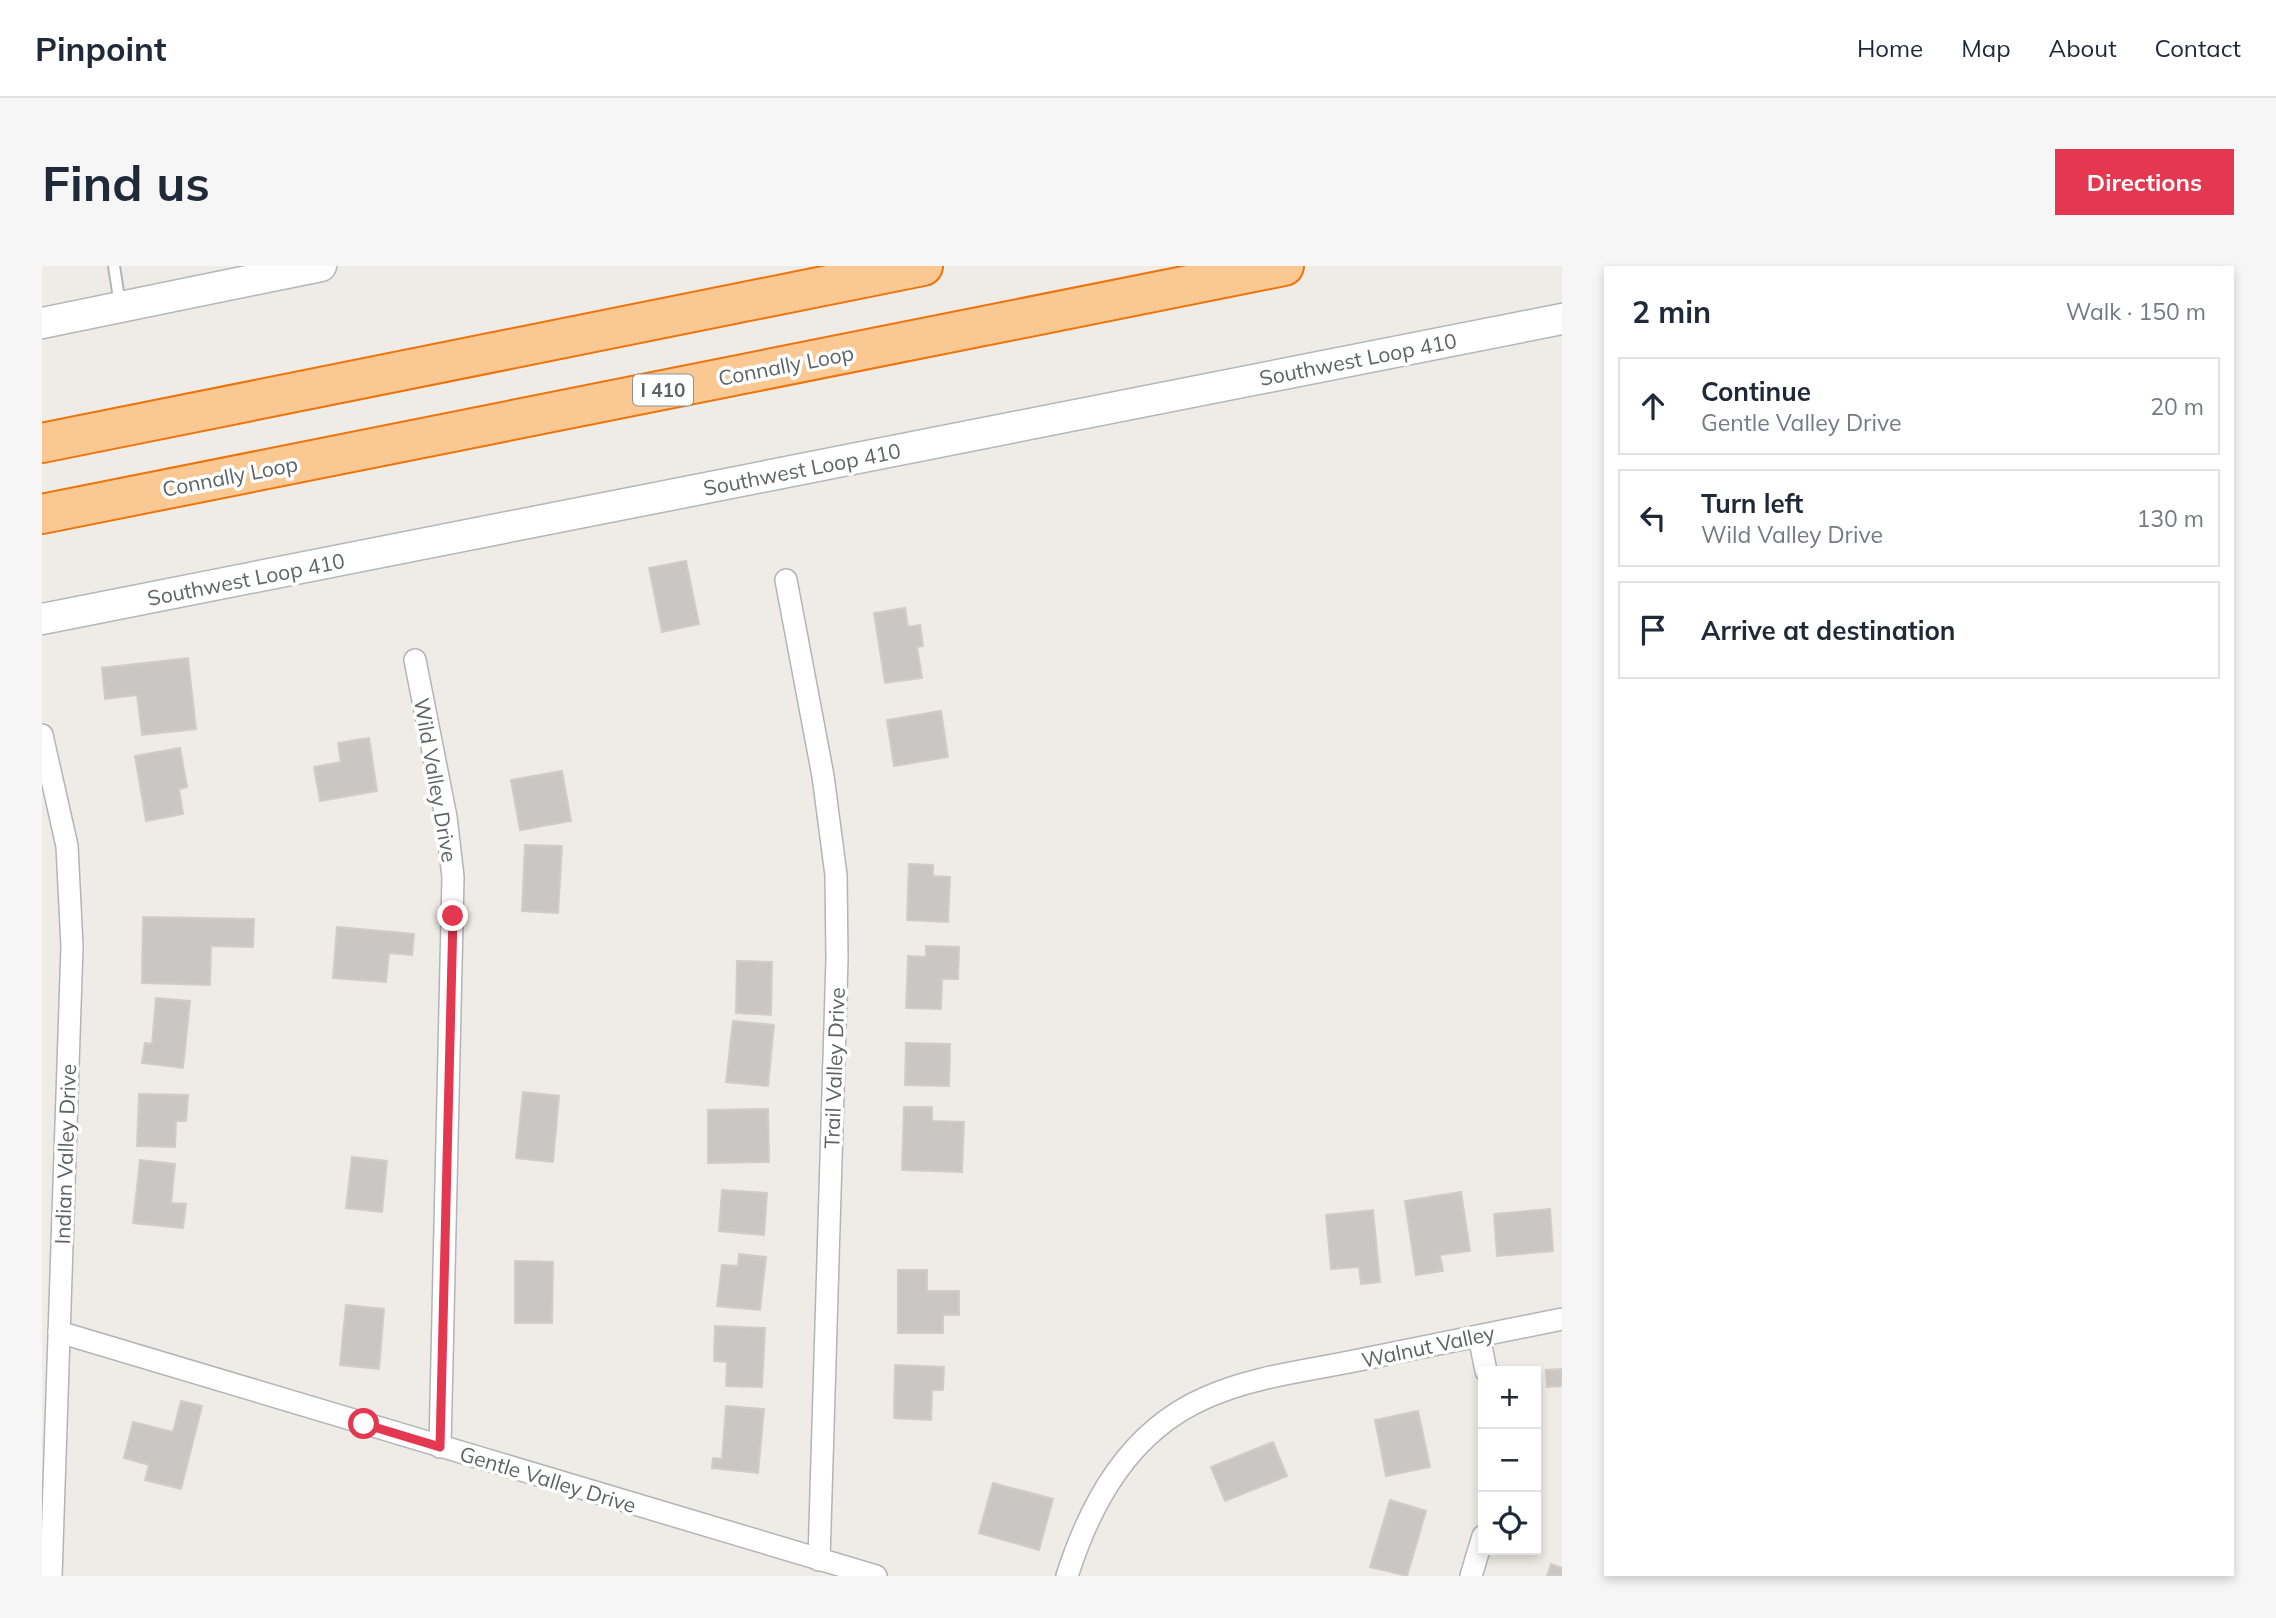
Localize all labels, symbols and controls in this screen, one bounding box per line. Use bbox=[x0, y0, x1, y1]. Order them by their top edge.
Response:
text: Pinpoint bbox=[35, 28, 167, 69]
text: Home bbox=[1857, 33, 1923, 63]
text: Map bbox=[1961, 33, 2011, 63]
text: About bbox=[2049, 33, 2117, 63]
text: Contact bbox=[2155, 33, 2241, 63]
button: Directions bbox=[2055, 149, 2234, 215]
text: Find us bbox=[42, 152, 210, 213]
text: 2 min bbox=[1632, 293, 1711, 331]
text: Walk · 150 m bbox=[2066, 297, 2206, 326]
street label: Southwest Loop 410 bbox=[1257, 327, 1459, 391]
street label: Connally Loop bbox=[716, 339, 856, 391]
road number: I 410 bbox=[633, 374, 693, 406]
text: Continue bbox=[1701, 375, 1811, 408]
icon: ahead bbox=[1634, 387, 1672, 425]
text: 20 m bbox=[2150, 392, 2204, 421]
text: Gentle Valley Drive bbox=[1701, 408, 1901, 437]
street label: Southwest Loop 410 bbox=[701, 437, 903, 501]
street label: Connally Loop bbox=[160, 450, 300, 502]
text: Turn left bbox=[1701, 487, 1803, 520]
icon: left bbox=[1634, 499, 1672, 537]
text: 130 m bbox=[2136, 504, 2204, 533]
text: Wild Valley Drive bbox=[1701, 520, 1883, 549]
street label: Southwest Loop 410 bbox=[145, 547, 347, 611]
icon: arrive bbox=[1634, 611, 1672, 649]
text: Arrive at destination bbox=[1701, 614, 1956, 647]
street label: Wild Valley Drive bbox=[409, 696, 463, 864]
route end bbox=[437, 900, 468, 931]
street label: Trail Valley Drive bbox=[818, 987, 850, 1149]
street label: Indian Valley Drive bbox=[49, 1063, 81, 1245]
street label: Walnut Valley bbox=[1359, 1319, 1497, 1373]
map controls bbox=[1478, 1366, 1541, 1555]
button: + bbox=[1478, 1366, 1541, 1429]
route start bbox=[348, 1408, 379, 1439]
button: − bbox=[1478, 1429, 1541, 1492]
street label: Gentle Valley Drive bbox=[457, 1440, 639, 1518]
button: locate bbox=[1478, 1492, 1541, 1555]

